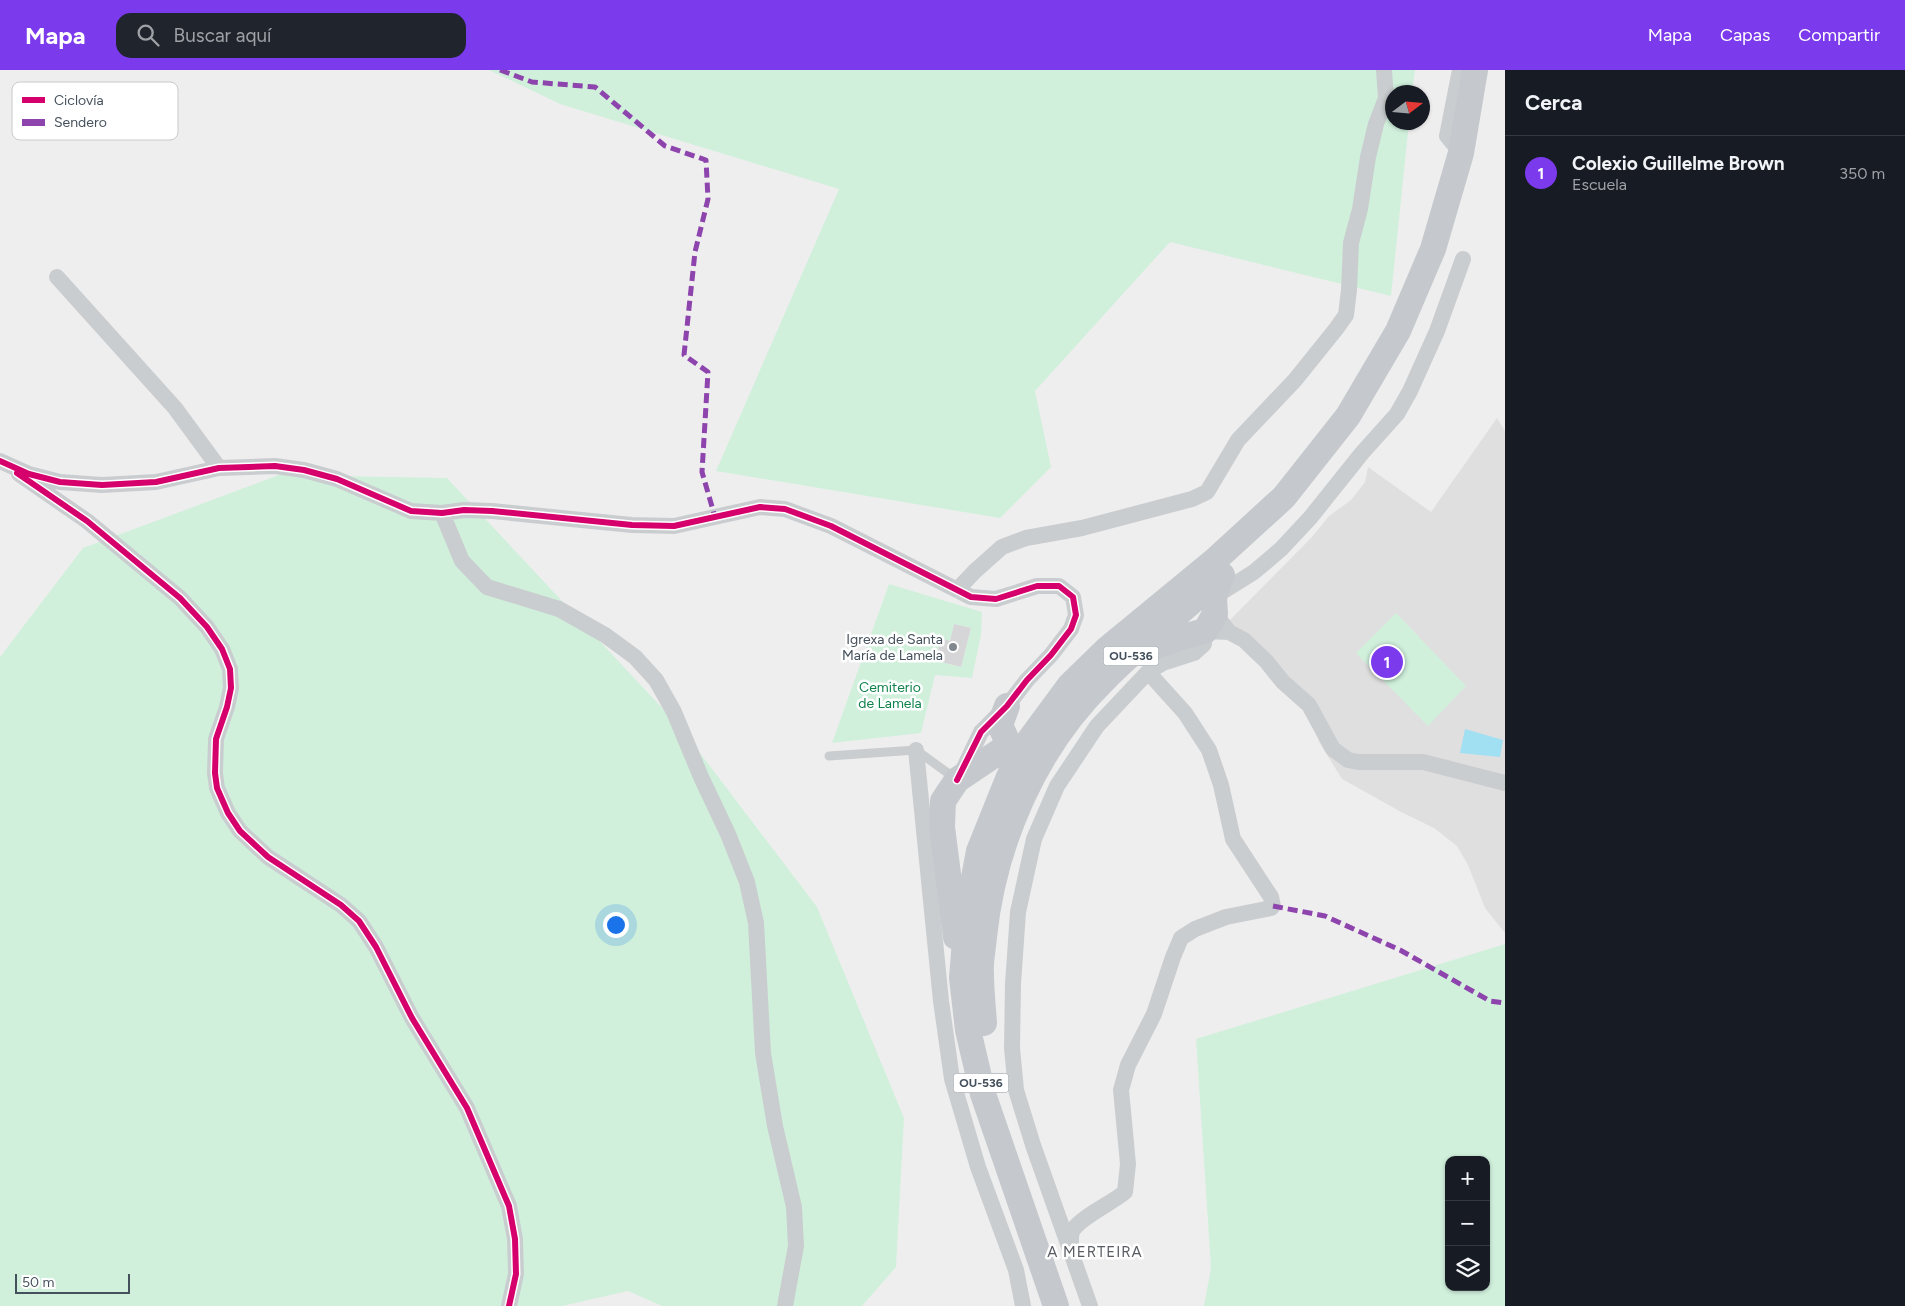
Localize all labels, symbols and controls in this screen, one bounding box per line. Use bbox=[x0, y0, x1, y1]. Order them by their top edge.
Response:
search box bbox=[116, 13, 466, 58]
text: Mapa bbox=[25, 21, 86, 50]
icon: search bbox=[134, 21, 162, 49]
text: Buscar aquí bbox=[174, 24, 271, 47]
text: Mapa bbox=[1648, 24, 1692, 46]
text: Capas bbox=[1720, 24, 1770, 46]
text: Compartir bbox=[1798, 24, 1880, 46]
legend bbox=[12, 82, 178, 140]
north arrow bbox=[1385, 85, 1430, 130]
text: Cerca bbox=[1525, 90, 1582, 115]
text: Ciclovía bbox=[54, 92, 104, 109]
text: Sendero bbox=[54, 114, 107, 131]
text: Colexio Guillelme Brown bbox=[1572, 152, 1785, 175]
text: 1 bbox=[1538, 164, 1544, 183]
text: 350 m bbox=[1839, 164, 1885, 183]
text: Escuela bbox=[1572, 175, 1627, 194]
place label: Igrexa de Santa María de Lamela bbox=[842, 631, 943, 664]
marker: Igrexa de Santa María de Lamela bbox=[947, 641, 959, 653]
pin: 1 bbox=[1371, 643, 1403, 681]
road number: OU-536 bbox=[1104, 646, 1158, 666]
park label: Cemiterio de Lamela bbox=[858, 679, 922, 712]
your location bbox=[603, 912, 629, 938]
road number: OU-536 bbox=[954, 1074, 1008, 1092]
map controls bbox=[1445, 1156, 1490, 1291]
button: + bbox=[1445, 1156, 1490, 1201]
button: − bbox=[1445, 1201, 1490, 1246]
district label: A MERTEIRA bbox=[1047, 1243, 1143, 1261]
button: layers bbox=[1445, 1246, 1490, 1291]
scale bar bbox=[15, 1271, 130, 1294]
text: 50 m bbox=[22, 1274, 54, 1291]

